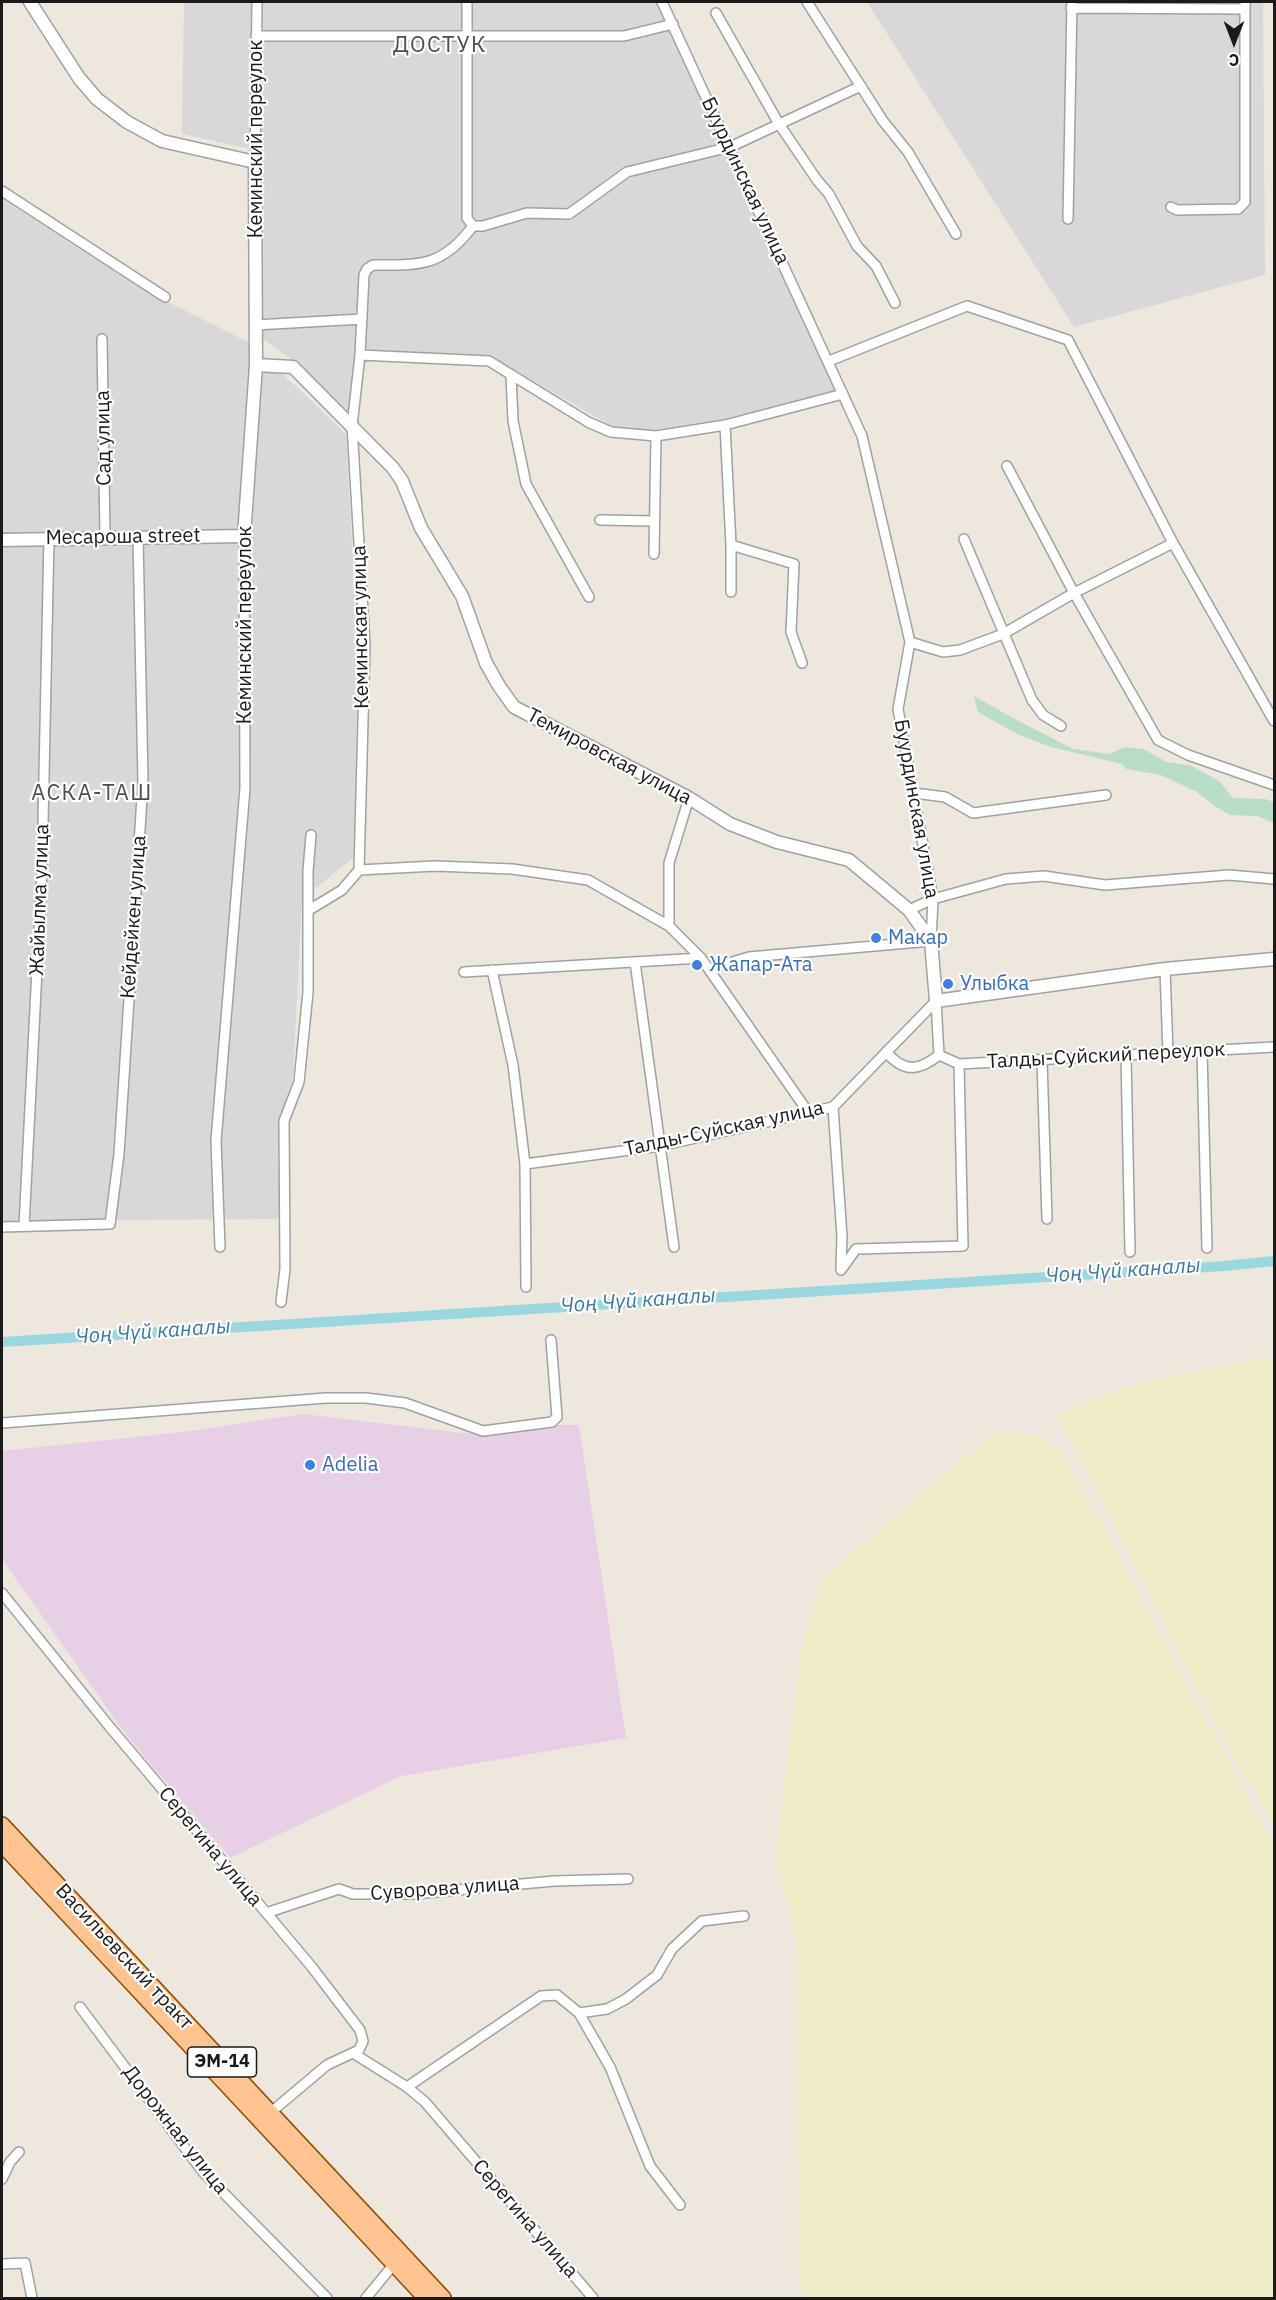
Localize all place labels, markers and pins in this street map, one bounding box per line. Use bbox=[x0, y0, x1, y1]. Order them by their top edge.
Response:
place label: Макар bbox=[888, 926, 948, 950]
marker: Макар bbox=[869, 931, 883, 945]
place label: Жапар-Ата bbox=[709, 953, 813, 977]
marker: Жапар-Ата bbox=[690, 958, 704, 972]
place label: Улыбка bbox=[960, 972, 1029, 996]
marker: Улыбка bbox=[941, 977, 955, 991]
place label: Adelia bbox=[322, 1453, 379, 1477]
marker: Adelia bbox=[303, 1458, 317, 1472]

